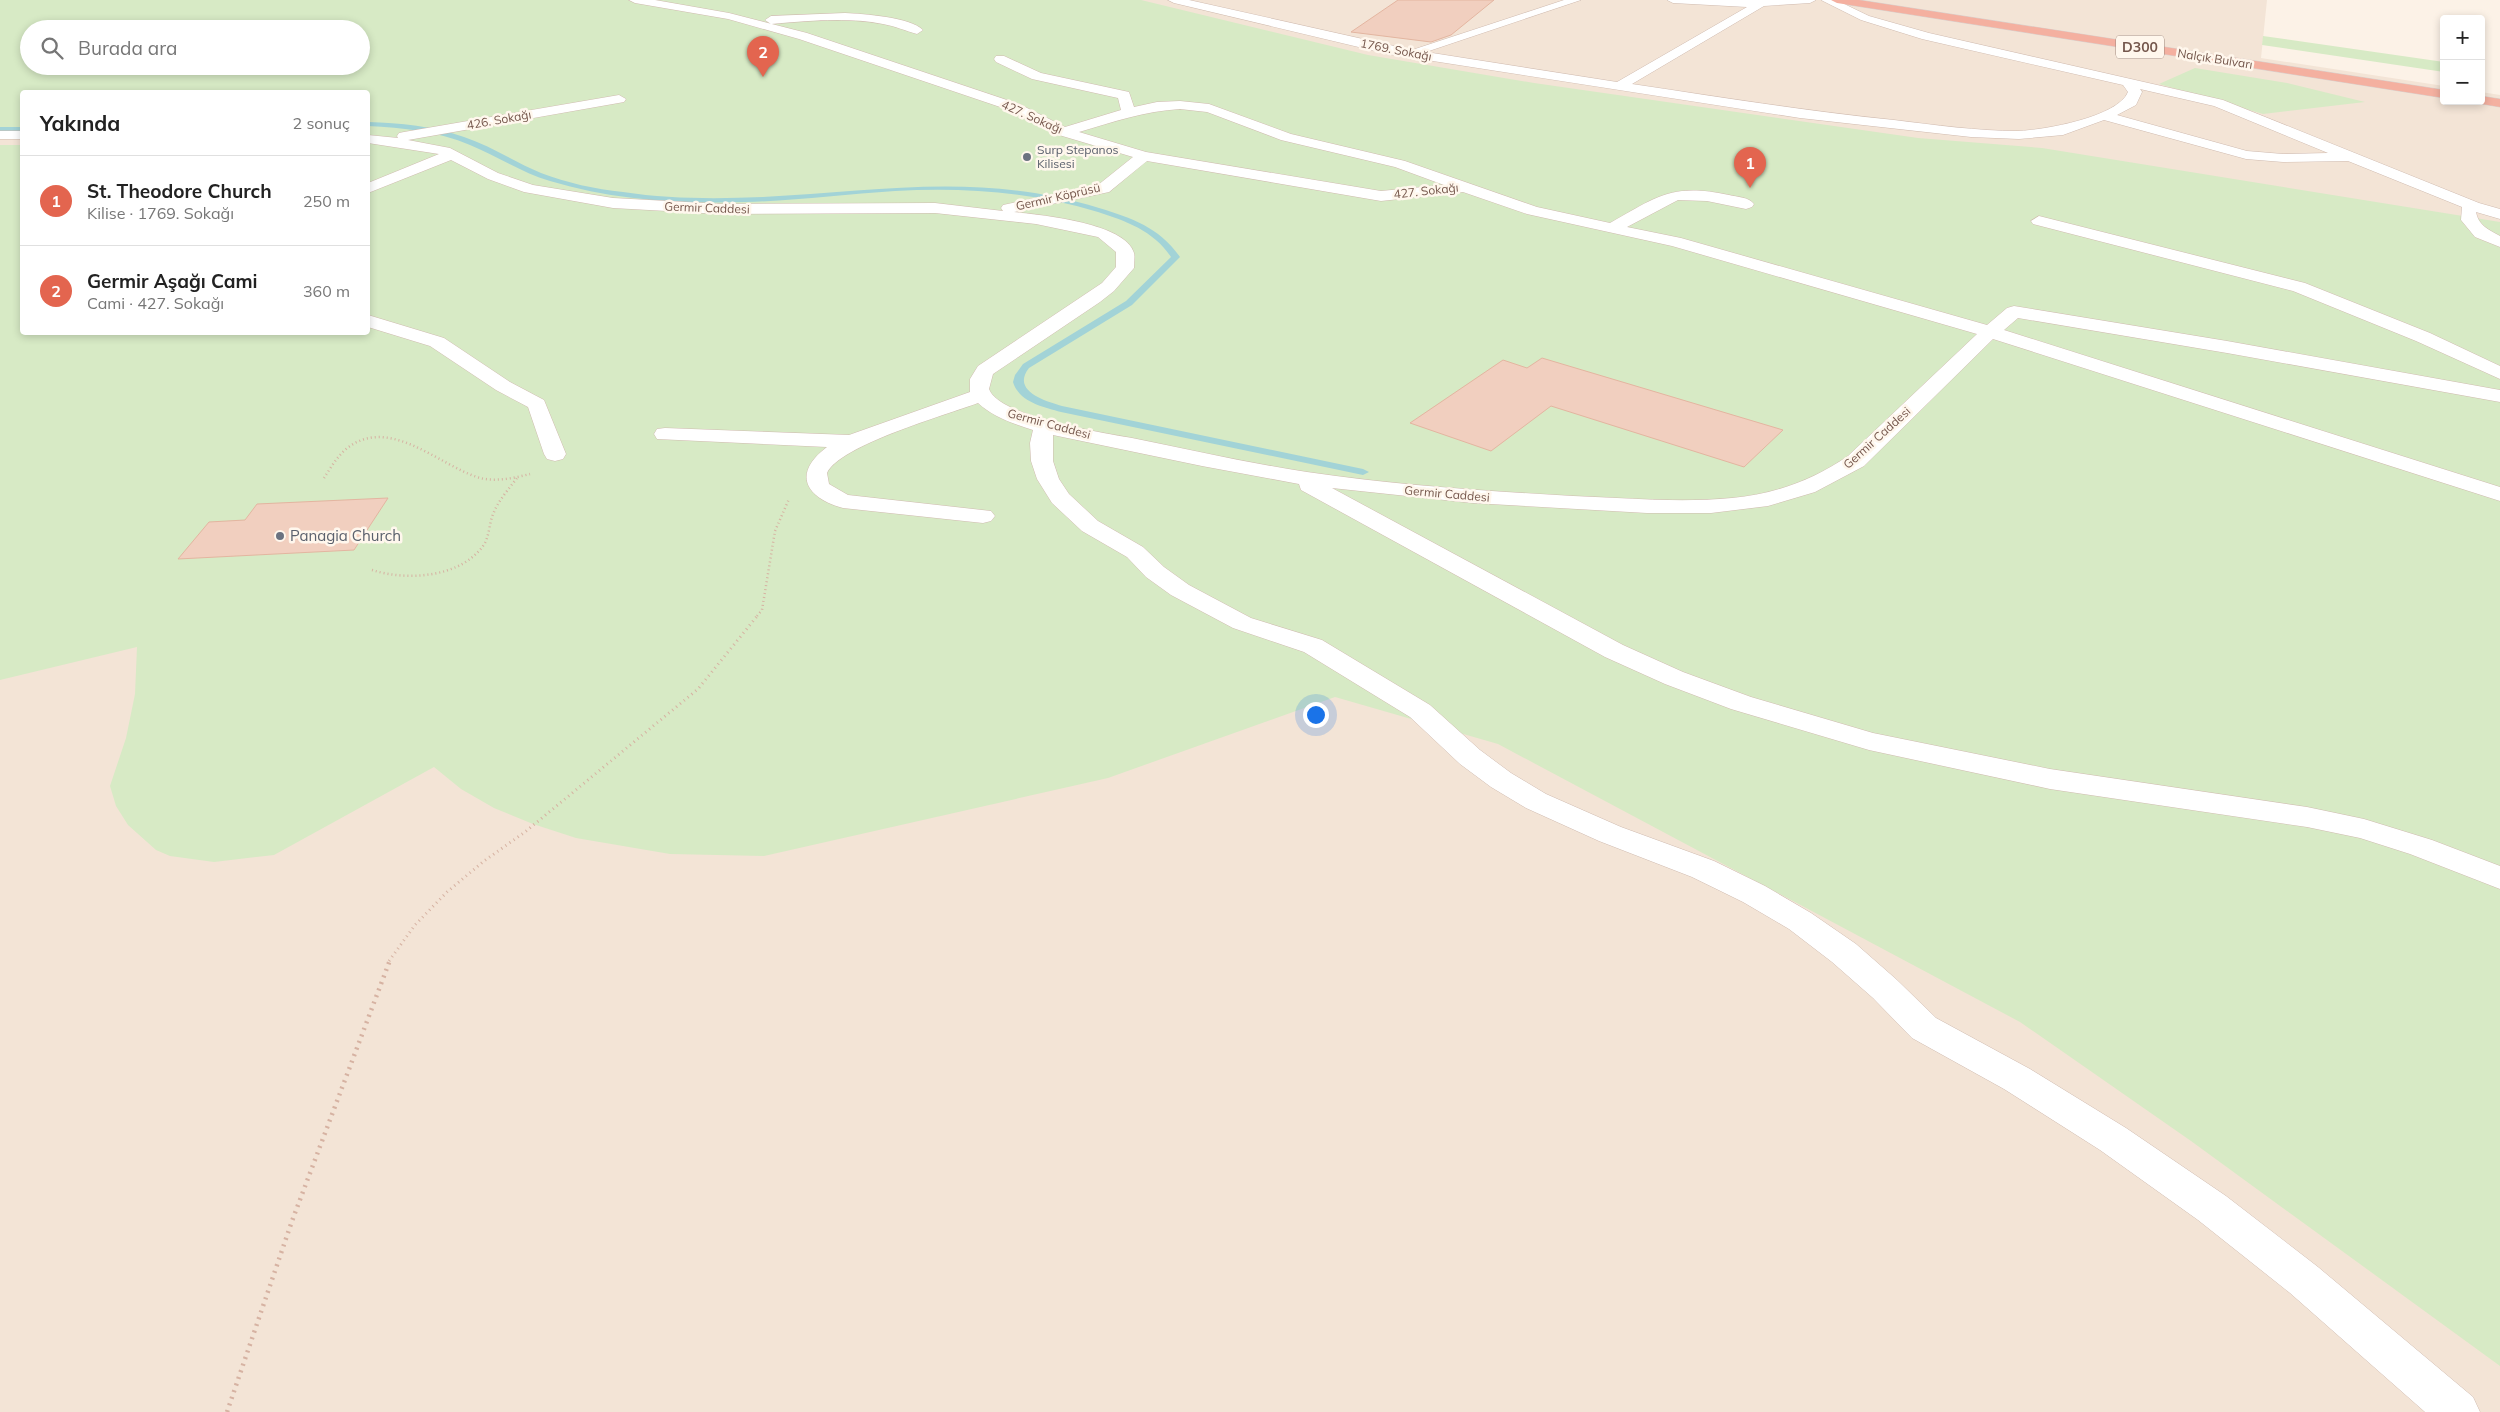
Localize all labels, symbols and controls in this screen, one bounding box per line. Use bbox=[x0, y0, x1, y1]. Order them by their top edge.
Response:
map controls bbox=[2440, 15, 2485, 105]
button: + bbox=[2440, 15, 2485, 60]
search box bbox=[20, 20, 370, 75]
icon: search bbox=[38, 34, 66, 62]
street label: 1769. Sokağı bbox=[1359, 35, 1433, 64]
text: Burada ara bbox=[78, 36, 177, 60]
pin: 2 bbox=[747, 36, 779, 77]
road number: D300 bbox=[2116, 36, 2164, 58]
street label: Nalçık Bulvarı bbox=[2177, 45, 2254, 72]
button: − bbox=[2440, 60, 2485, 105]
street label: 427. Sokağı bbox=[999, 96, 1065, 137]
street label: 426. Sokağı bbox=[465, 106, 532, 133]
text: Yakında bbox=[40, 110, 120, 136]
text: 2 sonuç bbox=[293, 113, 350, 133]
place label: Surp Stepanos Kilisesi bbox=[1037, 142, 1118, 171]
pin: 1 bbox=[1734, 147, 1766, 188]
marker: Surp Stepanos Kilisesi bbox=[1021, 151, 1033, 163]
text: St. Theodore Church bbox=[87, 179, 272, 203]
street label: Germir Köprüsü bbox=[1014, 180, 1102, 214]
street label: 427. Sokağı bbox=[1393, 180, 1459, 201]
text: 1 bbox=[51, 191, 61, 211]
text: 250 m bbox=[303, 191, 350, 211]
street label: Germir Caddesi bbox=[664, 199, 750, 216]
text: Kilise · 1769. Sokağı bbox=[87, 203, 234, 223]
text: Germir Aşağı Cami bbox=[87, 269, 258, 293]
text: 2 bbox=[51, 281, 61, 301]
text: 360 m bbox=[303, 281, 350, 301]
text: Cami · 427. Sokağı bbox=[87, 293, 224, 313]
street label: Germir Caddesi bbox=[1840, 403, 1913, 472]
street label: Germir Caddesi bbox=[1006, 405, 1092, 442]
street label: Germir Caddesi bbox=[1404, 482, 1490, 505]
place label: Panagia Church bbox=[290, 526, 401, 545]
marker: Panagia Church bbox=[274, 530, 286, 542]
your location bbox=[1303, 702, 1329, 728]

